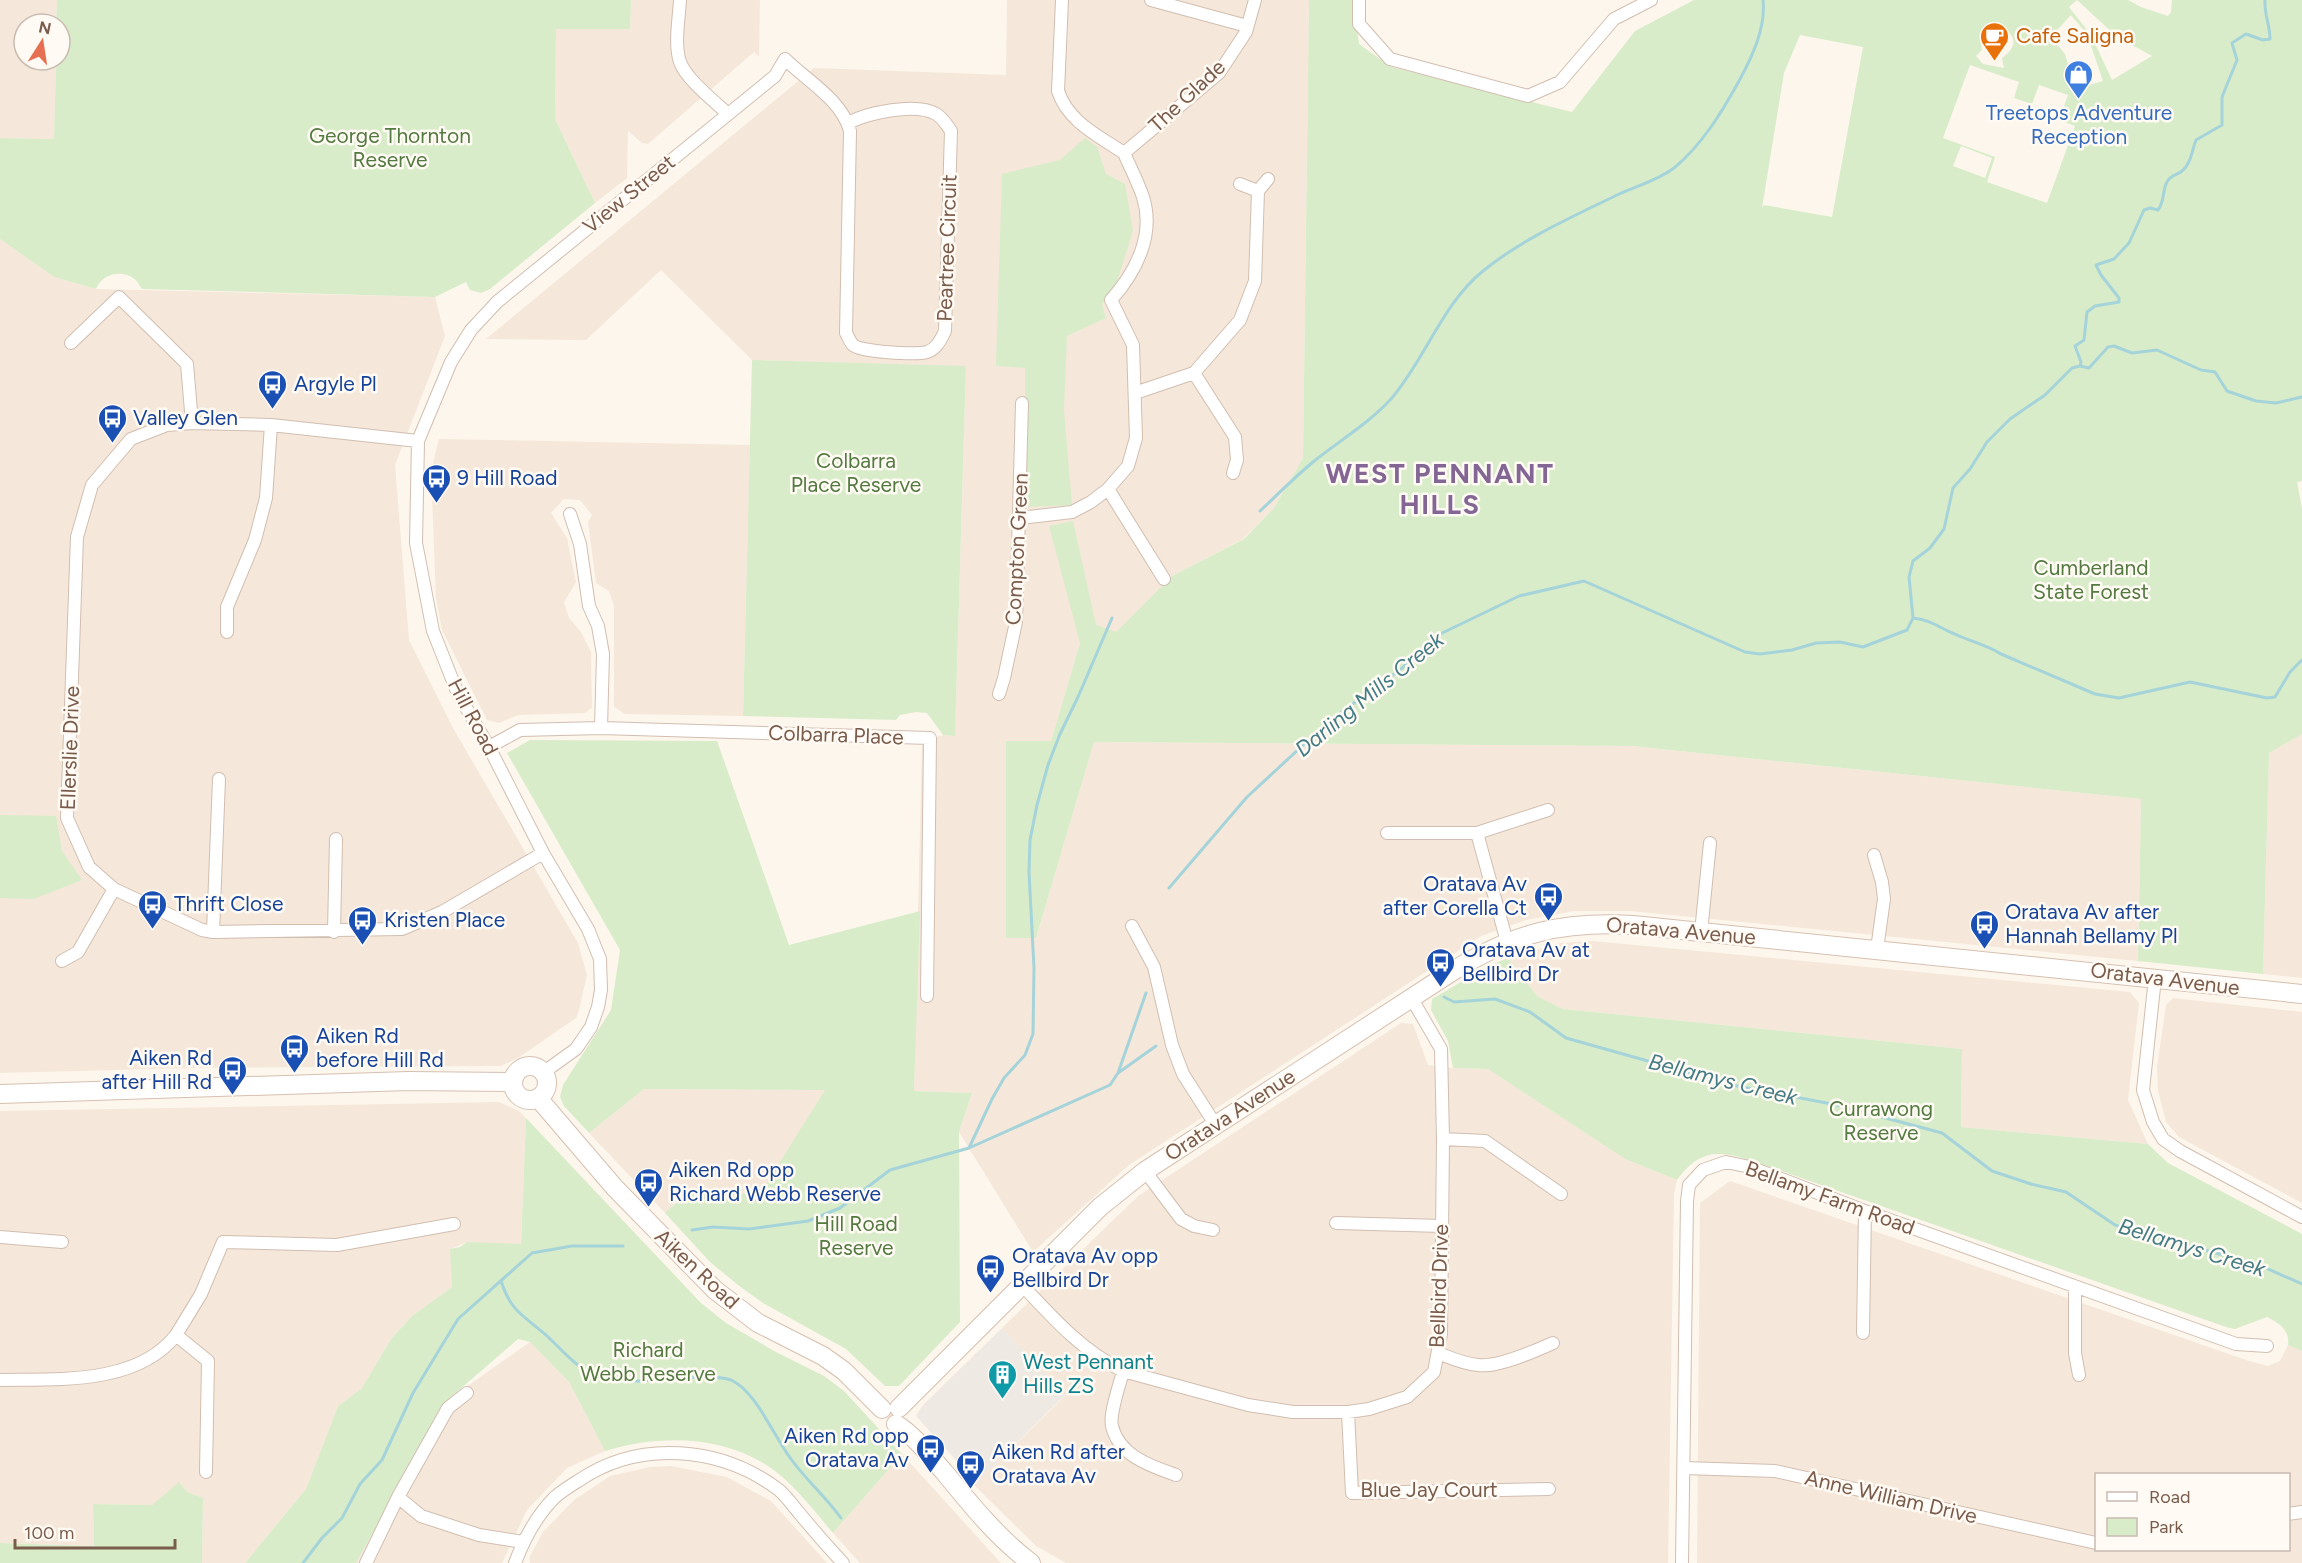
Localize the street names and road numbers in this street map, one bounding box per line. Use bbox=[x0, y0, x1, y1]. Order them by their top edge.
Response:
street label: The Glade bbox=[1143, 54, 1230, 137]
street label: View Street bbox=[578, 149, 680, 238]
street label: Peartree Circuit bbox=[931, 174, 962, 322]
street label: Compton Green bbox=[1000, 472, 1033, 626]
street label: Hill Road bbox=[443, 674, 504, 759]
street label: Ellerslie Drive bbox=[55, 685, 84, 811]
street label: Colbarra Place bbox=[768, 720, 904, 749]
street label: Oratava Avenue bbox=[1605, 912, 1757, 949]
street label: Oratava Avenue bbox=[2089, 957, 2241, 1000]
street label: Oratava Avenue bbox=[1160, 1063, 1299, 1166]
street label: Bellamy Farm Road bbox=[1742, 1155, 1918, 1240]
street label: Aiken Road bbox=[650, 1223, 745, 1314]
street label: Bellbird Drive bbox=[1424, 1224, 1453, 1348]
street label: Anne William Drive bbox=[1803, 1465, 1980, 1528]
street label: Blue Jay Court bbox=[1360, 1477, 1498, 1502]

